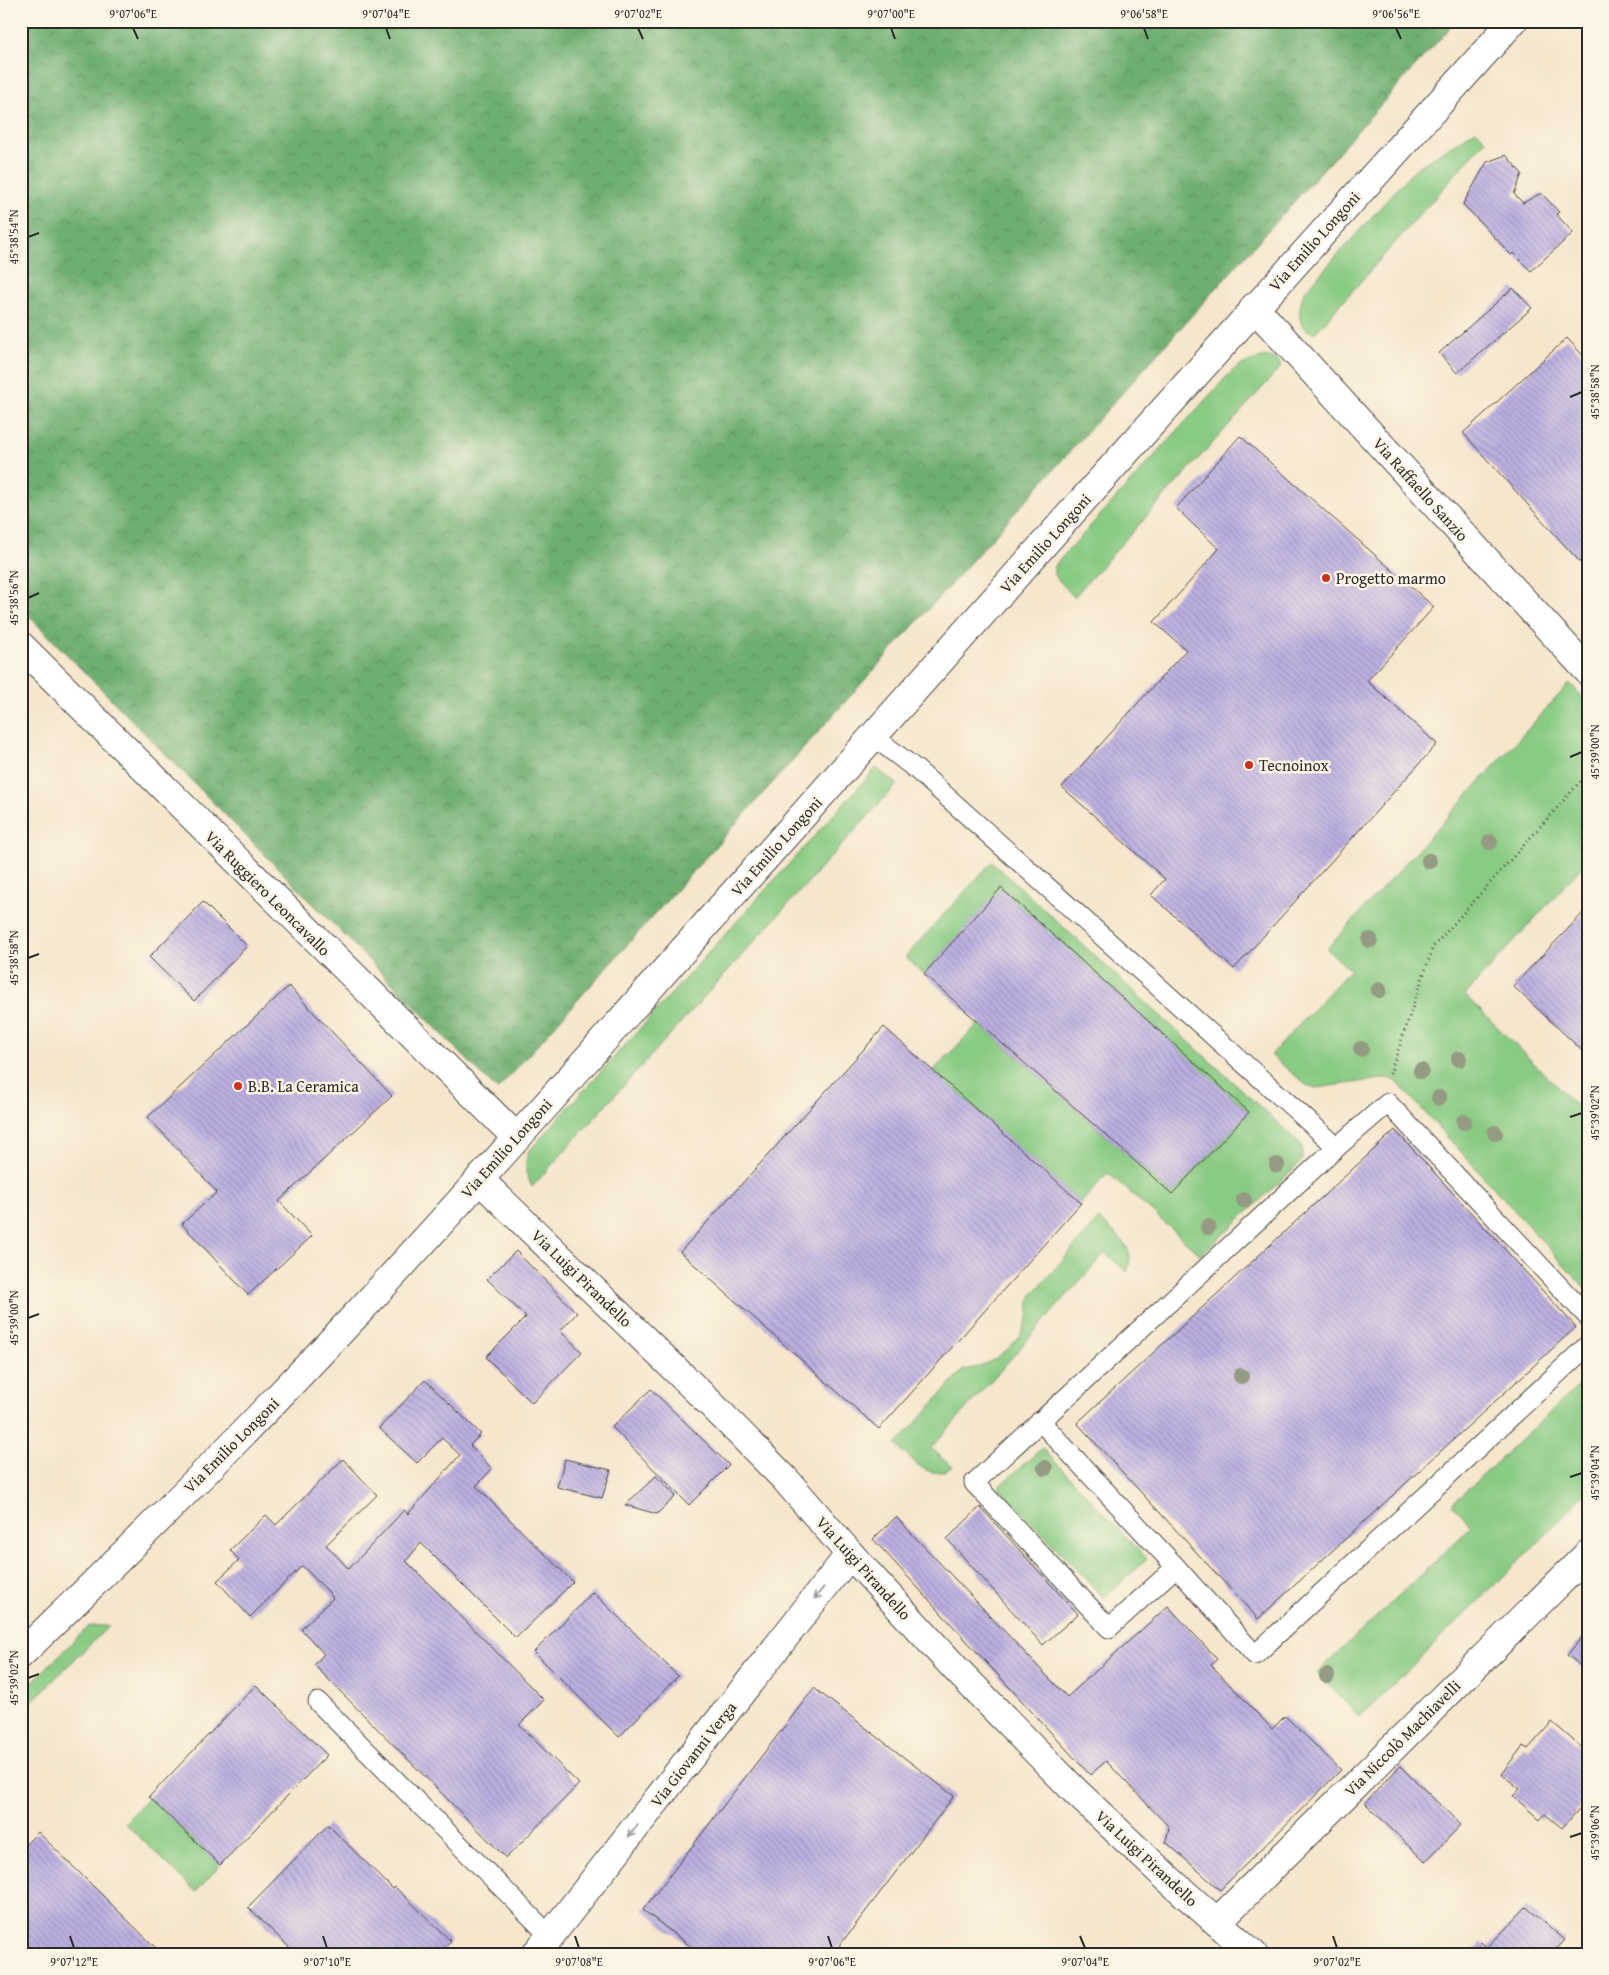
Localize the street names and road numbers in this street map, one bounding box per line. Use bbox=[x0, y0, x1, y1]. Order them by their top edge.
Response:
street label: Via Emilio Longoni bbox=[1263, 185, 1366, 296]
street label: Via Raffaello Sanzio bbox=[1368, 432, 1474, 546]
street label: Via Emilio Longoni bbox=[994, 487, 1097, 598]
street label: Via Emilio Longoni bbox=[725, 790, 828, 901]
street label: Via Ruggiero Leoncavallo bbox=[200, 825, 336, 961]
street label: Via Emilio Longoni bbox=[455, 1092, 558, 1203]
street label: Via Luigi Pirandello bbox=[526, 1223, 638, 1333]
street label: Via Emilio Longoni bbox=[178, 1391, 285, 1498]
street label: Via Luigi Pirandello bbox=[811, 1511, 917, 1625]
street label: Via Niccolò Machiavelli bbox=[1338, 1674, 1466, 1802]
street label: Via Giovanni Verga bbox=[644, 1696, 742, 1812]
street label: Via Luigi Pirandello bbox=[1090, 1804, 1204, 1912]

